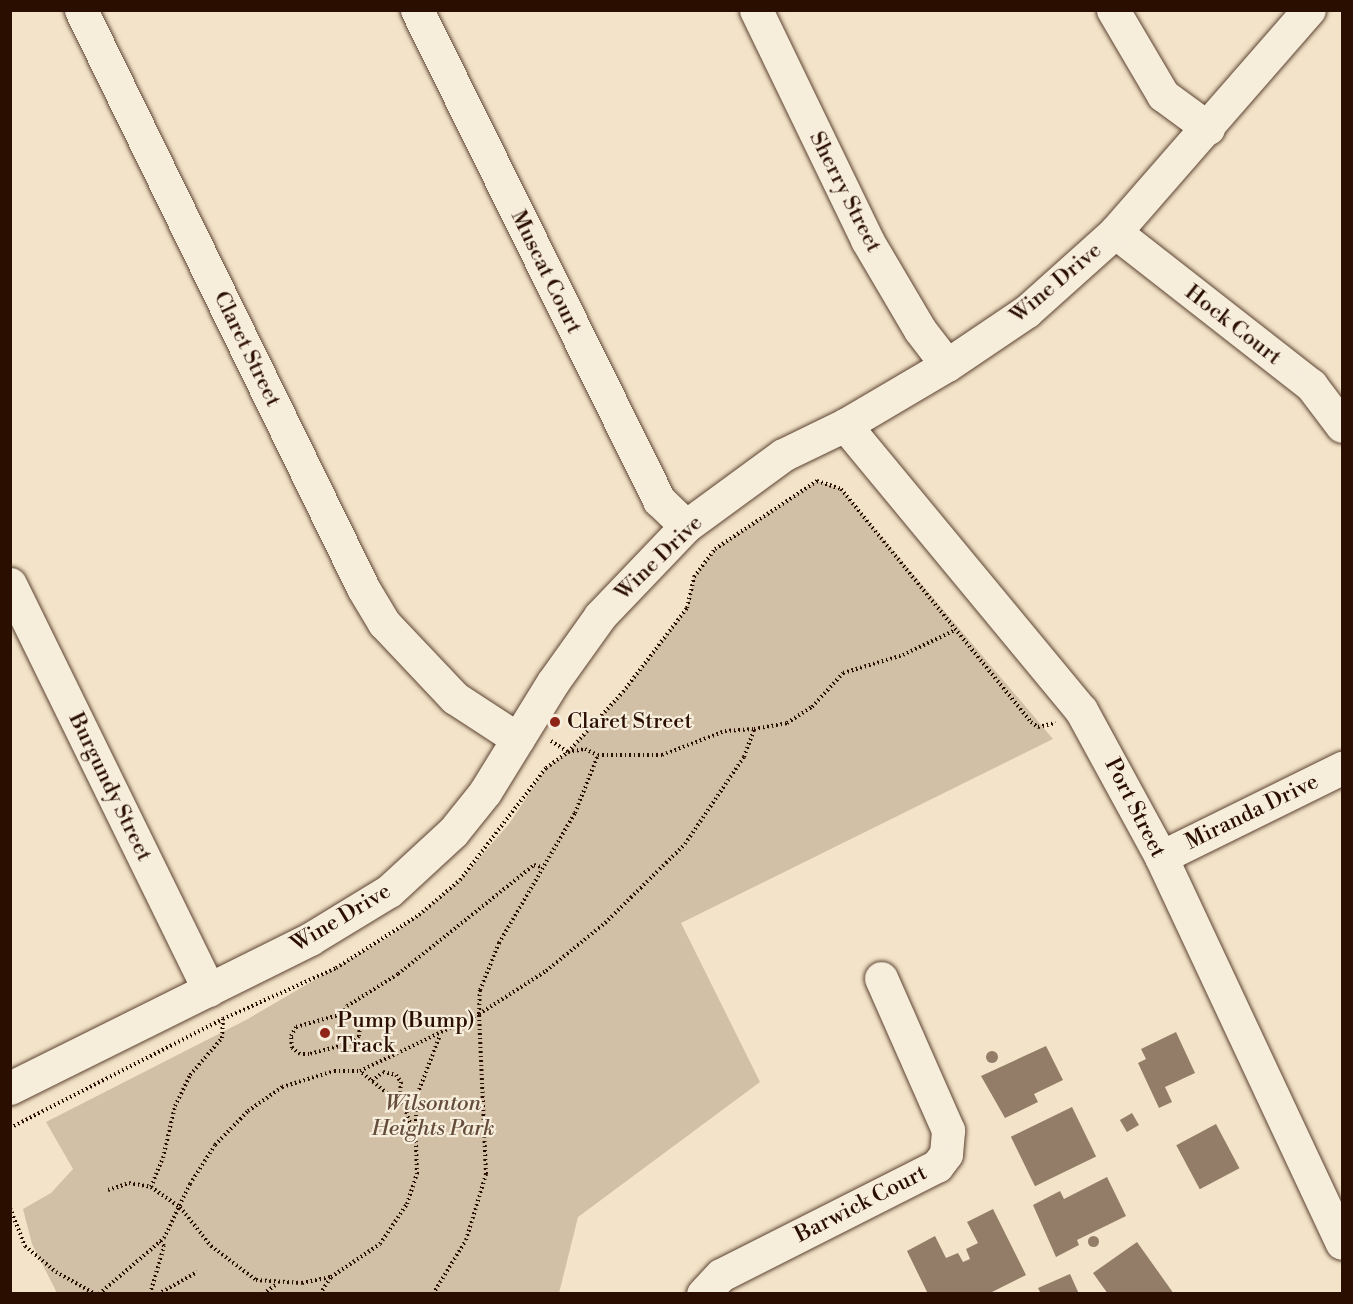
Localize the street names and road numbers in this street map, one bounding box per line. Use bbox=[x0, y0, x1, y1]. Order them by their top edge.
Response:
street label: Sherry Street bbox=[803, 127, 887, 257]
street label: Muscat Court bbox=[505, 206, 587, 338]
street label: Wine Drive bbox=[1005, 237, 1107, 329]
street label: Hock Court bbox=[1180, 279, 1286, 371]
street label: Claret Street bbox=[208, 287, 286, 411]
street label: Wine Drive bbox=[610, 510, 708, 606]
street label: Burgundy Street bbox=[63, 708, 157, 866]
street label: Port Street bbox=[1099, 754, 1171, 862]
street label: Miranda Drive bbox=[1181, 768, 1323, 856]
street label: Wine Drive bbox=[287, 878, 395, 958]
street label: Barwick Court bbox=[791, 1159, 931, 1249]

